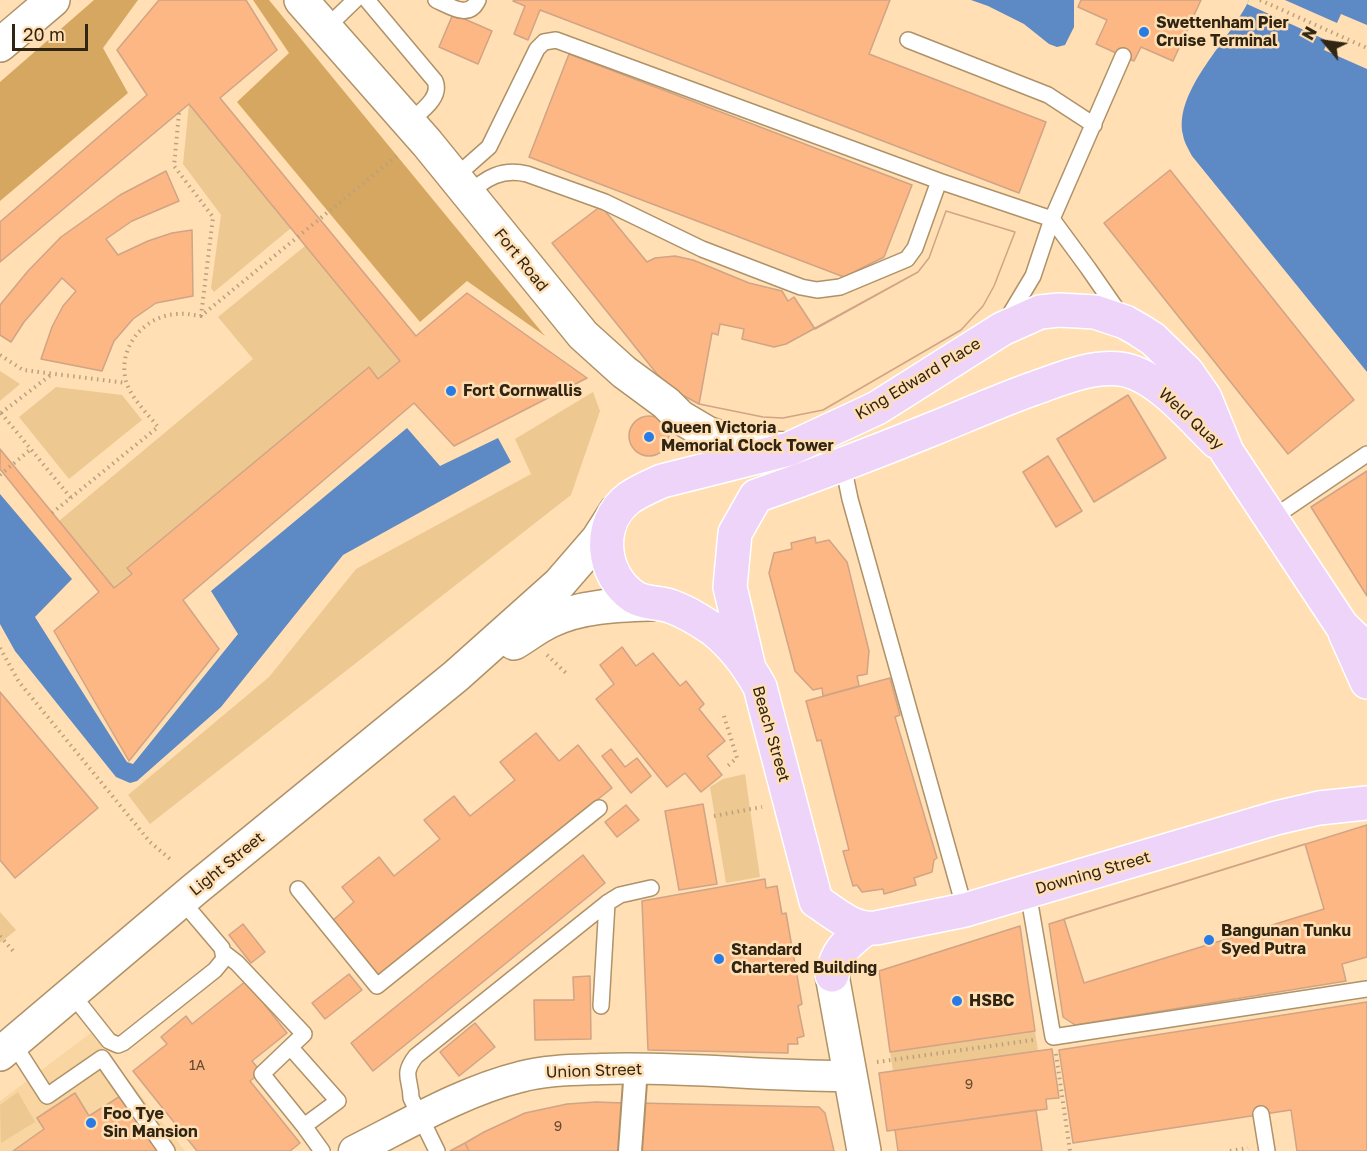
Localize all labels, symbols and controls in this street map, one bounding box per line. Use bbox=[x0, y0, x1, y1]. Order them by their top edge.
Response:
scale bar bbox=[15, 12, 92, 50]
north arrow bbox=[1295, 12, 1355, 72]
place label: Swettenham Pier Cruise Terminal bbox=[1156, 13, 1289, 51]
text: 20 m bbox=[23, 23, 65, 45]
text: N bbox=[1298, 23, 1321, 43]
marker: Swettenham Pier Cruise Terminal bbox=[1137, 25, 1151, 39]
street label: Fort Road bbox=[490, 225, 552, 295]
street label: King Edward Place bbox=[852, 334, 984, 424]
place label: Fort Cornwallis bbox=[463, 381, 582, 401]
marker: Fort Cornwallis bbox=[444, 384, 458, 398]
street label: Weld Quay bbox=[1154, 384, 1228, 454]
place label: Queen Victoria Memorial Clock Tower bbox=[661, 418, 834, 456]
marker: Queen Victoria Memorial Clock Tower bbox=[642, 430, 656, 444]
street label: Beach Street bbox=[748, 684, 794, 784]
street label: Light Street bbox=[186, 828, 268, 900]
street label: Downing Street bbox=[1033, 847, 1153, 899]
place label: Bangunan Tunku Syed Putra bbox=[1221, 921, 1351, 959]
marker: Bangunan Tunku Syed Putra bbox=[1202, 933, 1216, 947]
place label: Standard Chartered Building bbox=[731, 940, 877, 978]
marker: Standard Chartered Building bbox=[712, 952, 726, 966]
place label: HSBC bbox=[969, 991, 1014, 1011]
marker: HSBC bbox=[950, 994, 964, 1008]
house number: 1A bbox=[189, 1058, 205, 1074]
street label: Union Street bbox=[545, 1060, 643, 1082]
house number: 9 bbox=[965, 1077, 973, 1093]
place label: Foo Tye Sin Mansion bbox=[103, 1104, 198, 1142]
marker: Foo Tye Sin Mansion bbox=[84, 1116, 98, 1130]
house number: 9 bbox=[554, 1119, 562, 1135]

